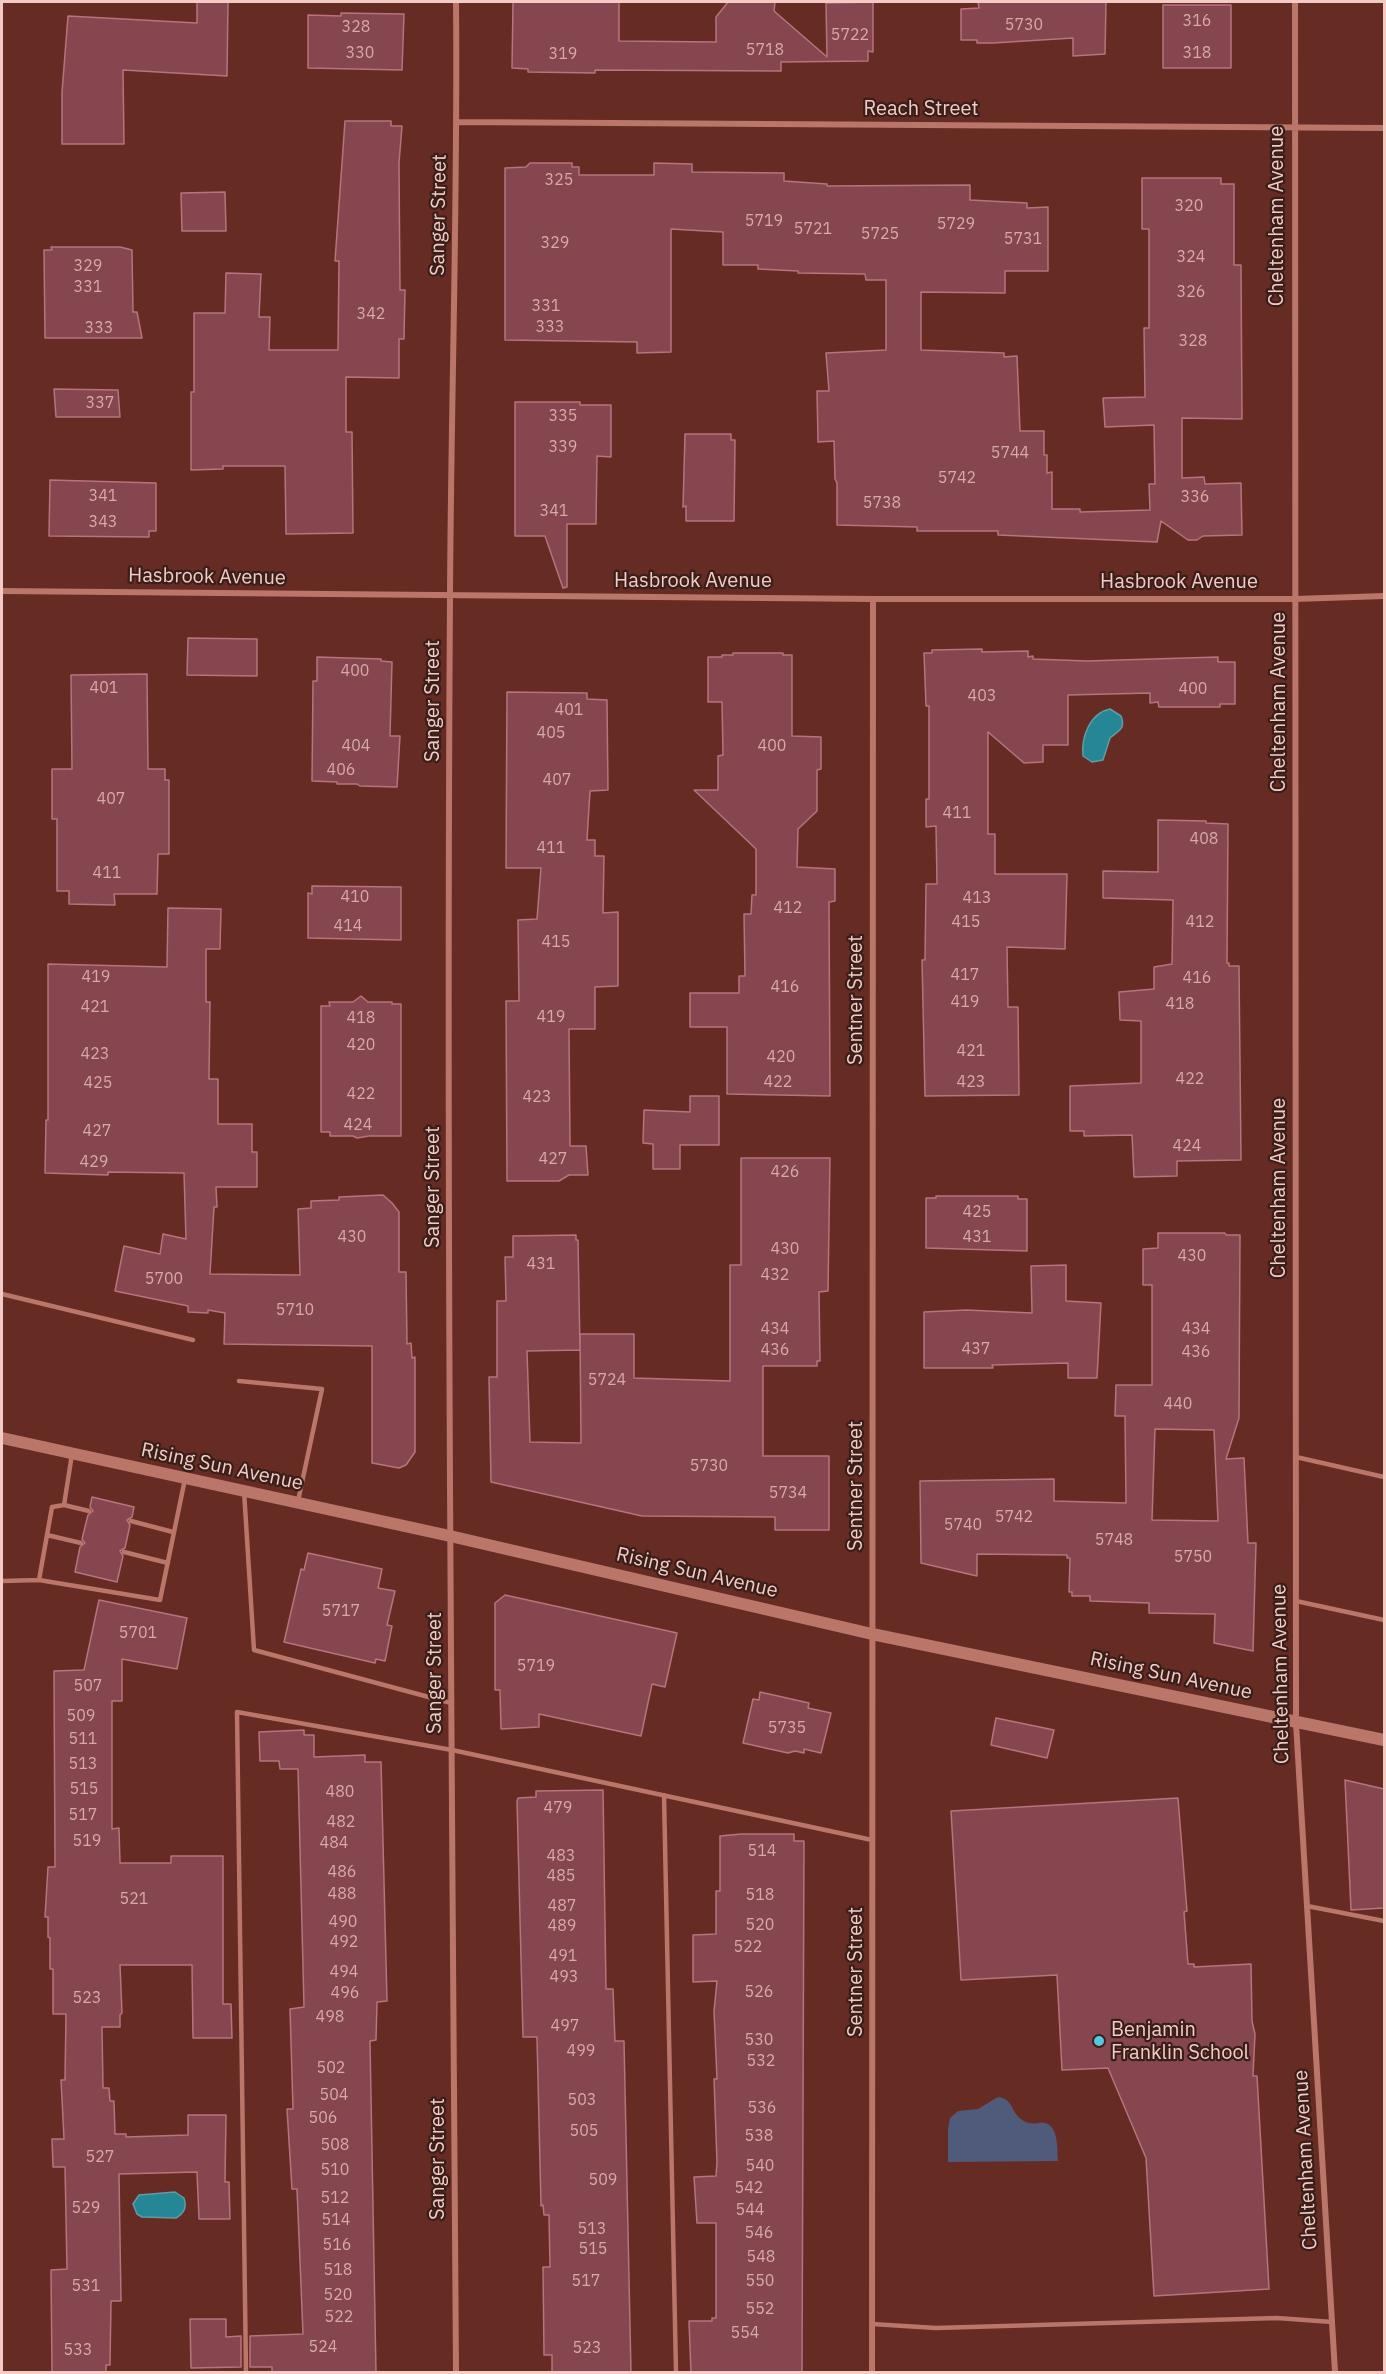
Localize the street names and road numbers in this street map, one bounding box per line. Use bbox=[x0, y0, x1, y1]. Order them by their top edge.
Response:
street label: Reach Street bbox=[863, 97, 979, 121]
street label: Cheltenham Avenue bbox=[1265, 126, 1289, 306]
street label: Sanger Street bbox=[426, 154, 452, 276]
street label: Hasbrook Avenue bbox=[128, 564, 286, 590]
street label: Hasbrook Avenue bbox=[614, 569, 772, 593]
street label: Hasbrook Avenue bbox=[1100, 570, 1258, 594]
street label: Cheltenham Avenue bbox=[1267, 612, 1291, 792]
street label: Sanger Street bbox=[421, 640, 445, 762]
street label: Sentner Street bbox=[844, 935, 868, 1065]
street label: Cheltenham Avenue bbox=[1267, 1098, 1291, 1278]
street label: Sanger Street bbox=[421, 1126, 445, 1248]
street label: Sentner Street bbox=[844, 1421, 868, 1551]
street label: Rising Sun Avenue bbox=[139, 1438, 305, 1496]
street label: Rising Sun Avenue bbox=[614, 1543, 780, 1603]
street label: Cheltenham Avenue bbox=[1267, 1584, 1295, 1764]
street label: Sanger Street bbox=[423, 1612, 447, 1734]
street label: Rising Sun Avenue bbox=[1088, 1647, 1254, 1705]
street label: Sentner Street bbox=[844, 1907, 868, 2037]
street label: Cheltenham Avenue bbox=[1289, 2069, 1323, 2251]
street label: Sanger Street bbox=[426, 2098, 450, 2220]

